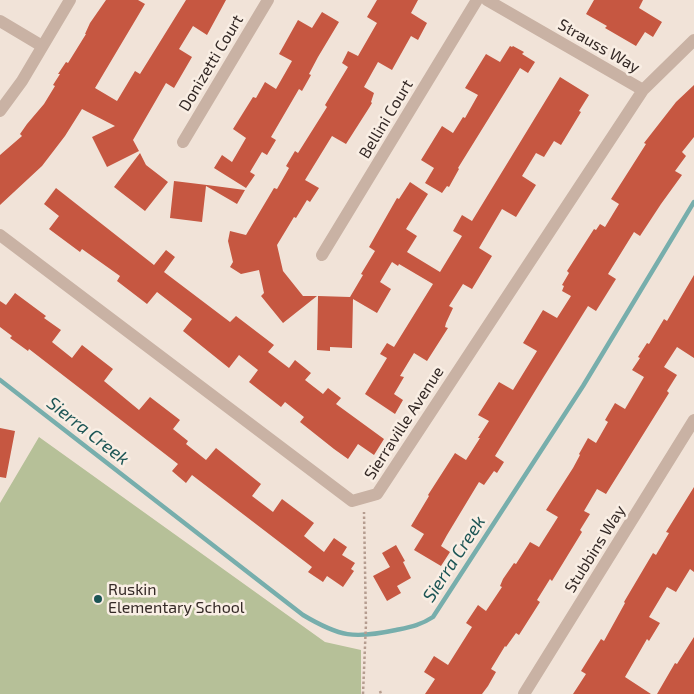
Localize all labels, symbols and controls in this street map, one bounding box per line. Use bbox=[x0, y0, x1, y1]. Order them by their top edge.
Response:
street label: Donizetti Court bbox=[175, 11, 247, 115]
street label: Strauss Way bbox=[555, 15, 643, 77]
street label: Bellini Court bbox=[355, 76, 417, 162]
street label: Sierraville Avenue bbox=[360, 363, 448, 483]
water label: Sierra Creek bbox=[43, 392, 133, 470]
street label: Stubbins Way bbox=[560, 502, 630, 596]
water label: Sierra Creek bbox=[418, 512, 490, 606]
place label: Ruskin Elementary School bbox=[108, 580, 245, 618]
marker: Ruskin Elementary School bbox=[92, 593, 104, 605]

